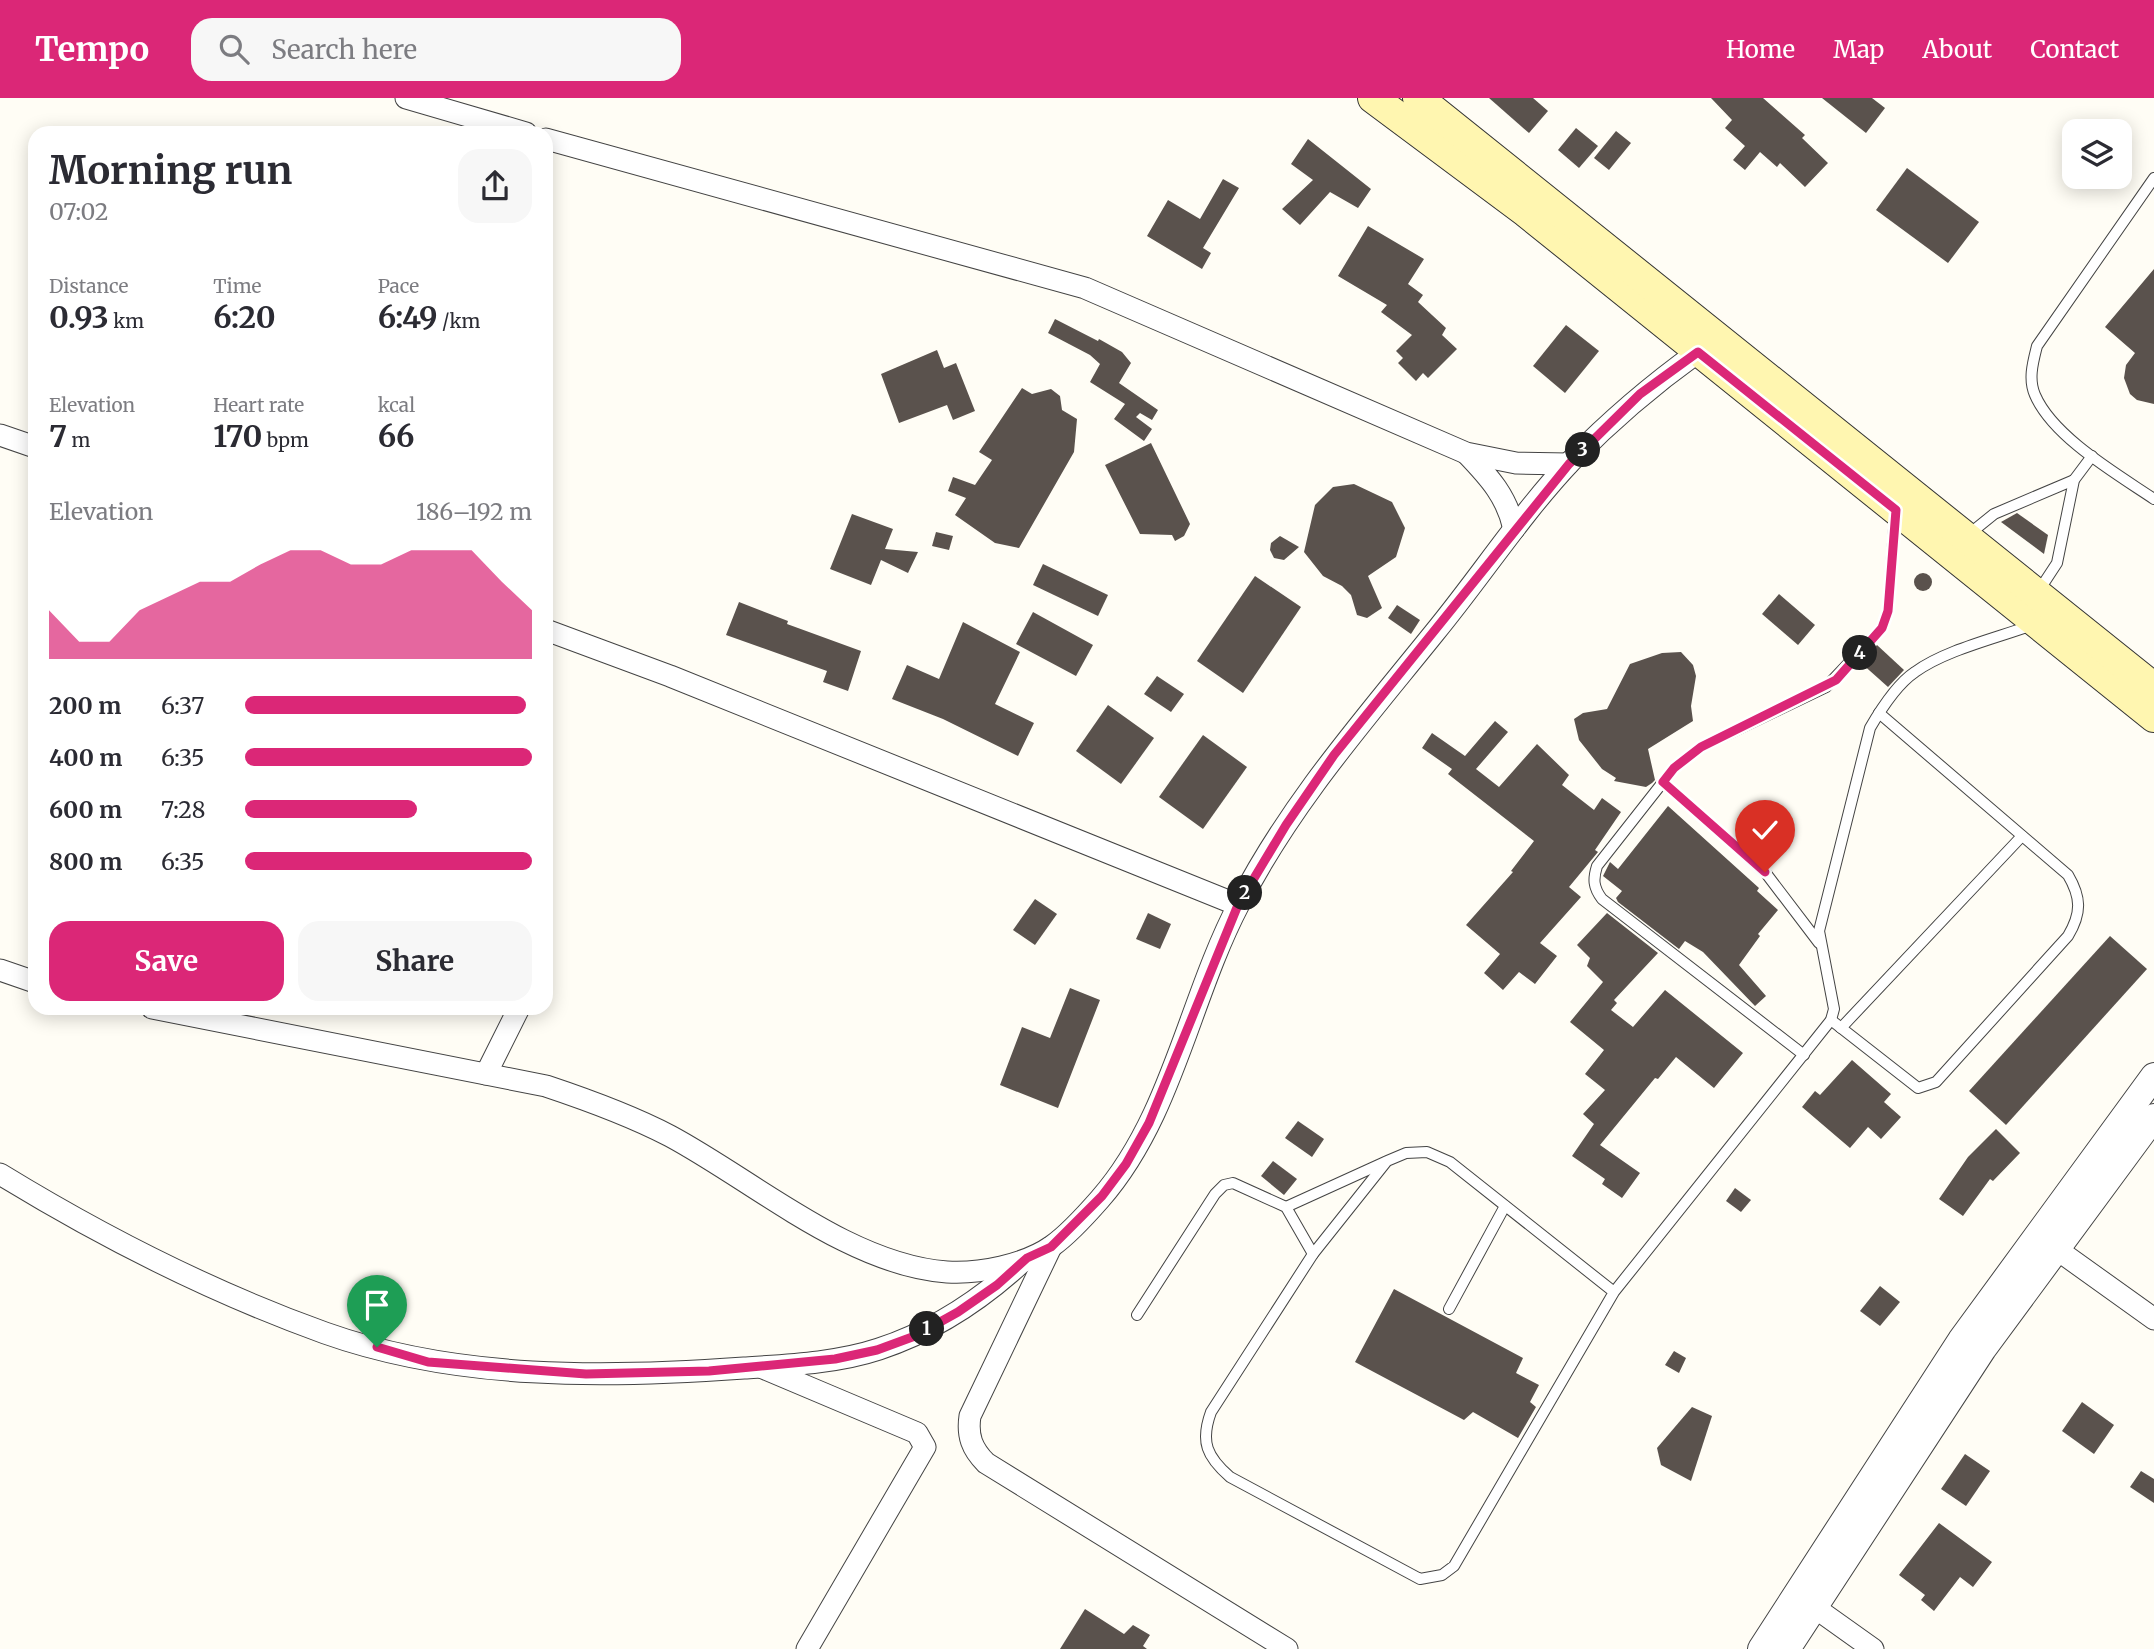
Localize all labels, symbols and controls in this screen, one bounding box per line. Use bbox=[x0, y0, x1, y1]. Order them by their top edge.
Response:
search box bbox=[191, 18, 681, 81]
text: Tempo bbox=[35, 29, 149, 70]
icon: search bbox=[215, 30, 253, 68]
text: Search here bbox=[271, 33, 417, 66]
text: Home bbox=[1726, 34, 1795, 65]
text: Map bbox=[1833, 34, 1884, 65]
text: About bbox=[1922, 34, 1992, 65]
text: Contact bbox=[2030, 34, 2119, 65]
map controls bbox=[2062, 119, 2132, 189]
button: layers bbox=[2062, 119, 2132, 189]
text: Morning run bbox=[49, 147, 292, 194]
button: share bbox=[458, 149, 532, 223]
text: 07:02 bbox=[49, 197, 108, 226]
text: Distance bbox=[49, 274, 128, 298]
text: Time bbox=[213, 274, 262, 298]
text: Pace bbox=[378, 274, 419, 298]
text: 0.93 bbox=[49, 298, 109, 336]
text: 6:20 bbox=[213, 298, 276, 336]
text: 6:49 bbox=[378, 298, 438, 336]
text: km bbox=[109, 309, 144, 333]
text: /km bbox=[438, 309, 480, 333]
text: Elevation bbox=[49, 393, 135, 417]
text: Heart rate bbox=[213, 393, 304, 417]
text: kcal bbox=[378, 393, 415, 417]
text: 7 bbox=[49, 417, 67, 455]
text: 170 bbox=[213, 417, 262, 455]
text: 66 bbox=[378, 417, 415, 455]
text: m bbox=[67, 428, 90, 452]
text: bpm bbox=[262, 428, 309, 452]
pin: 3 bbox=[1566, 432, 1600, 468]
text: 3 bbox=[1577, 437, 1588, 461]
text: Elevation bbox=[49, 497, 153, 526]
text: 186–192 m bbox=[416, 497, 532, 526]
pin: 4 bbox=[1842, 636, 1878, 670]
text: 4 bbox=[1853, 640, 1866, 664]
text: 200 m bbox=[49, 691, 121, 720]
text: 6:37 bbox=[161, 691, 204, 720]
text: 400 m bbox=[49, 743, 123, 772]
text: 6:35 bbox=[161, 743, 204, 772]
text: 600 m bbox=[49, 795, 122, 824]
text: 7:28 bbox=[161, 795, 205, 824]
pin bbox=[1735, 800, 1795, 872]
icon: check bbox=[1746, 811, 1784, 849]
text: 800 m bbox=[49, 847, 122, 876]
text: 6:35 bbox=[161, 847, 204, 876]
pin: 2 bbox=[1228, 876, 1262, 910]
text: 2 bbox=[1239, 880, 1250, 904]
button: Save bbox=[49, 921, 284, 1001]
button: Share bbox=[298, 921, 532, 1001]
pin bbox=[347, 1275, 407, 1347]
icon: arrive bbox=[358, 1286, 396, 1324]
pin: 1 bbox=[909, 1312, 944, 1346]
text: 1 bbox=[922, 1316, 931, 1340]

